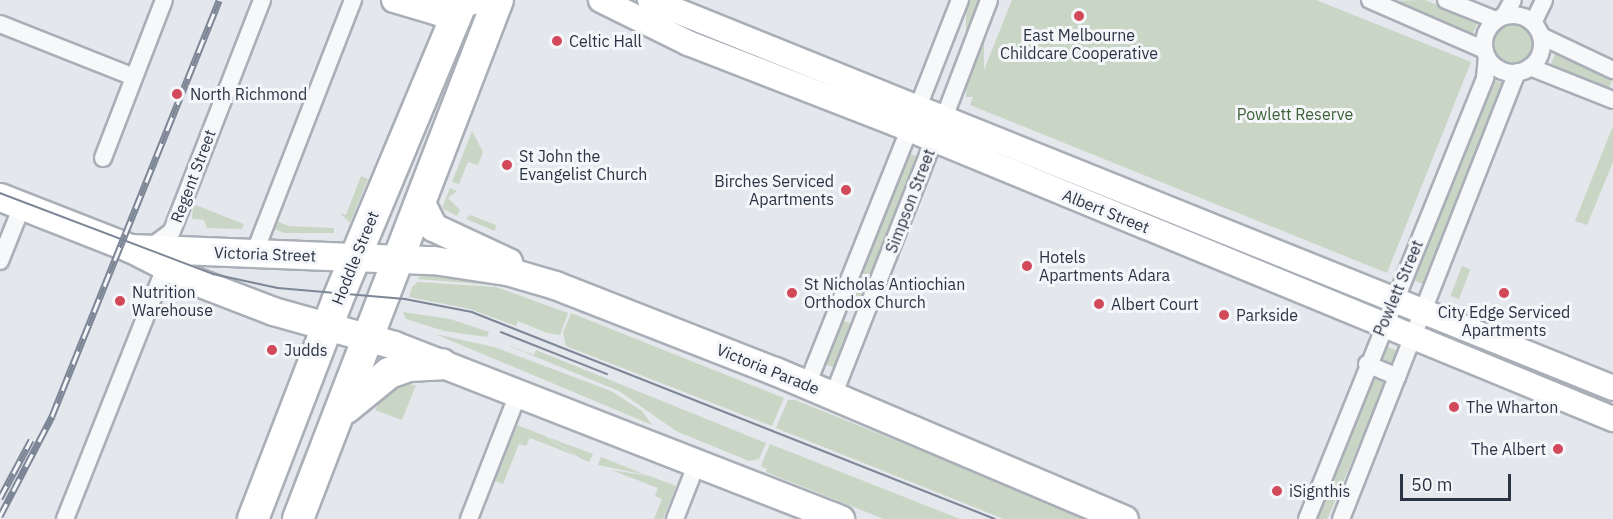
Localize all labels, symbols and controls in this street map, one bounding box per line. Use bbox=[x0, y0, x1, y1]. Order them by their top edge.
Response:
marker: East Melbourne Childcare Cooperative bbox=[1072, 9, 1086, 23]
place label: East Melbourne Childcare Cooperative bbox=[1000, 25, 1158, 63]
place label: Celtic Hall bbox=[569, 31, 642, 51]
marker: Celtic Hall bbox=[550, 34, 564, 48]
place label: North Richmond bbox=[190, 84, 307, 104]
marker: North Richmond bbox=[168, 85, 186, 103]
park label: Powlett Reserve bbox=[1237, 104, 1353, 124]
street label: Regent Street bbox=[166, 127, 220, 225]
place label: St John the Evangelist Church bbox=[519, 146, 647, 184]
street label: Simpson Street bbox=[881, 146, 939, 256]
marker: St John the Evangelist Church bbox=[500, 158, 514, 172]
place label: Birches Serviced Apartments bbox=[714, 171, 834, 209]
marker: Birches Serviced Apartments bbox=[839, 183, 853, 197]
street label: Albert Street bbox=[1060, 185, 1152, 237]
street label: Hoddle Street bbox=[327, 208, 383, 308]
street label: Powlett Street bbox=[1369, 237, 1427, 339]
street label: Victoria Street bbox=[214, 243, 316, 265]
place label: Hotels Apartments Adara bbox=[1039, 247, 1170, 285]
marker: Hotels Apartments Adara bbox=[1020, 259, 1034, 273]
place label: St Nicholas Antiochian Orthodox Church bbox=[804, 274, 965, 312]
place label: Nutrition Warehouse bbox=[132, 282, 213, 320]
marker: St Nicholas Antiochian Orthodox Church bbox=[785, 286, 799, 300]
marker: City Edge Serviced Apartments bbox=[1497, 286, 1511, 300]
marker: Nutrition Warehouse bbox=[113, 294, 127, 308]
place label: Albert Court bbox=[1111, 294, 1199, 314]
marker: Albert Court bbox=[1092, 297, 1106, 311]
place label: City Edge Serviced Apartments bbox=[1438, 302, 1570, 340]
place label: Parkside bbox=[1236, 305, 1298, 325]
marker: Parkside bbox=[1217, 308, 1231, 322]
place label: Judds bbox=[284, 340, 328, 360]
street label: Victoria Parade bbox=[714, 340, 822, 398]
marker: Judds bbox=[265, 343, 279, 357]
place label: The Wharton bbox=[1466, 397, 1558, 417]
marker: The Wharton bbox=[1447, 400, 1461, 414]
place label: The Albert bbox=[1471, 439, 1546, 459]
marker: The Albert bbox=[1551, 442, 1565, 456]
scale bar bbox=[1403, 462, 1514, 500]
text: 50 m bbox=[1411, 473, 1453, 496]
place label: iSignthis bbox=[1289, 481, 1350, 501]
marker: iSignthis bbox=[1270, 484, 1284, 498]

